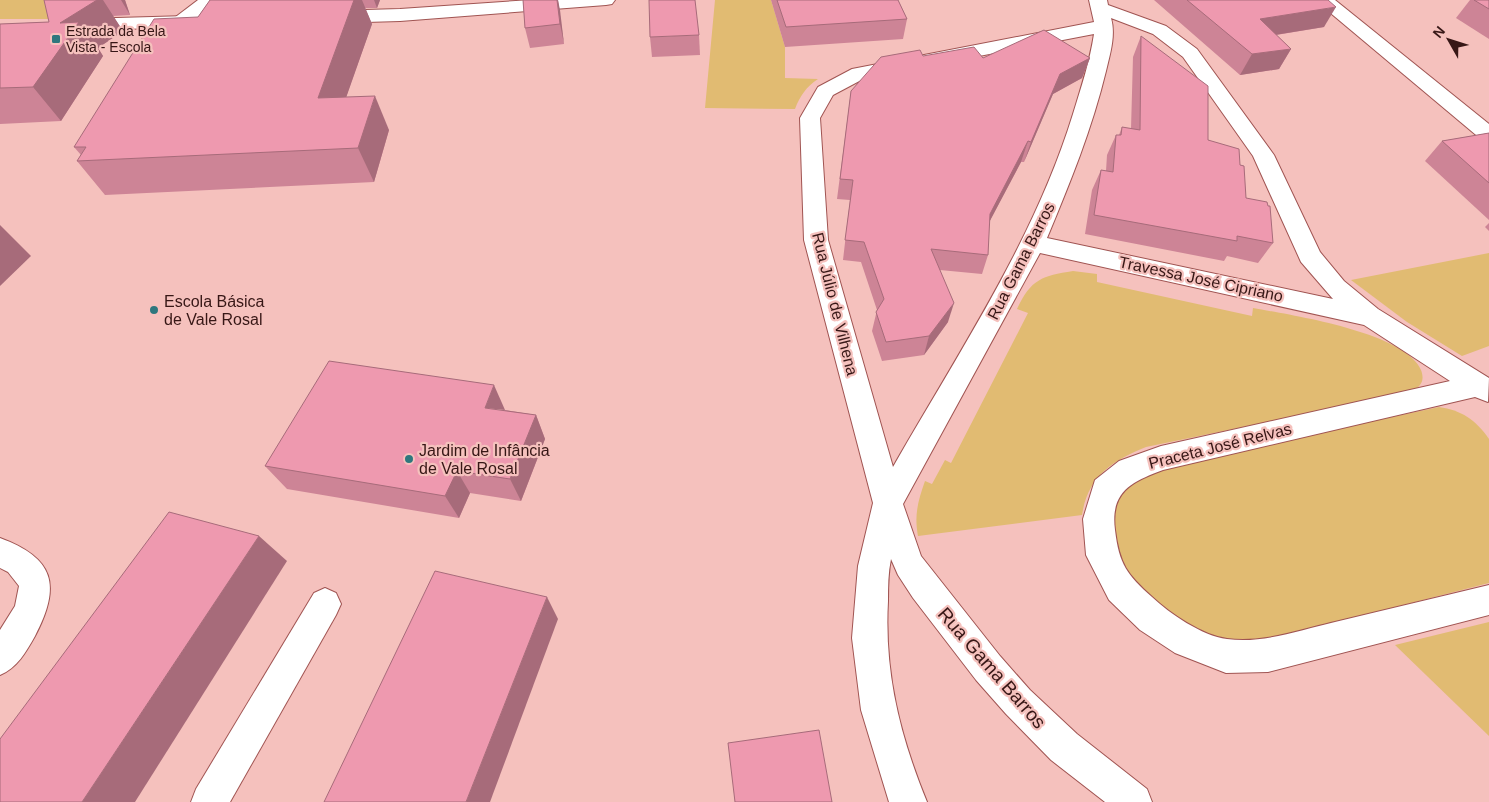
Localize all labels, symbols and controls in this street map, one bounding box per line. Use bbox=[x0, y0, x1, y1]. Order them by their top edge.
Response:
north arrow bbox=[1424, 15, 1474, 65]
place label: Estrada da Bela Vista - Escola bbox=[66, 23, 166, 55]
text: N bbox=[1429, 23, 1448, 41]
marker: Estrada da Bela Vista - Escola bbox=[50, 33, 62, 45]
street label: Rua Gama Barros bbox=[984, 200, 1058, 322]
street label: Rua Júlio de Vilhena bbox=[809, 231, 861, 377]
street label: Travessa José Cipriano bbox=[1117, 253, 1285, 305]
place label: Escola Básica de Vale Rosal bbox=[164, 293, 265, 328]
marker: Escola Básica de Vale Rosal bbox=[148, 304, 160, 316]
street label: Praceta José Relvas bbox=[1147, 420, 1293, 472]
place label: Jardim de Infância de Vale Rosal bbox=[419, 442, 550, 477]
marker: Jardim de Infância de Vale Rosal bbox=[403, 453, 415, 465]
street label: Rua Gama Barros bbox=[934, 603, 1050, 733]

